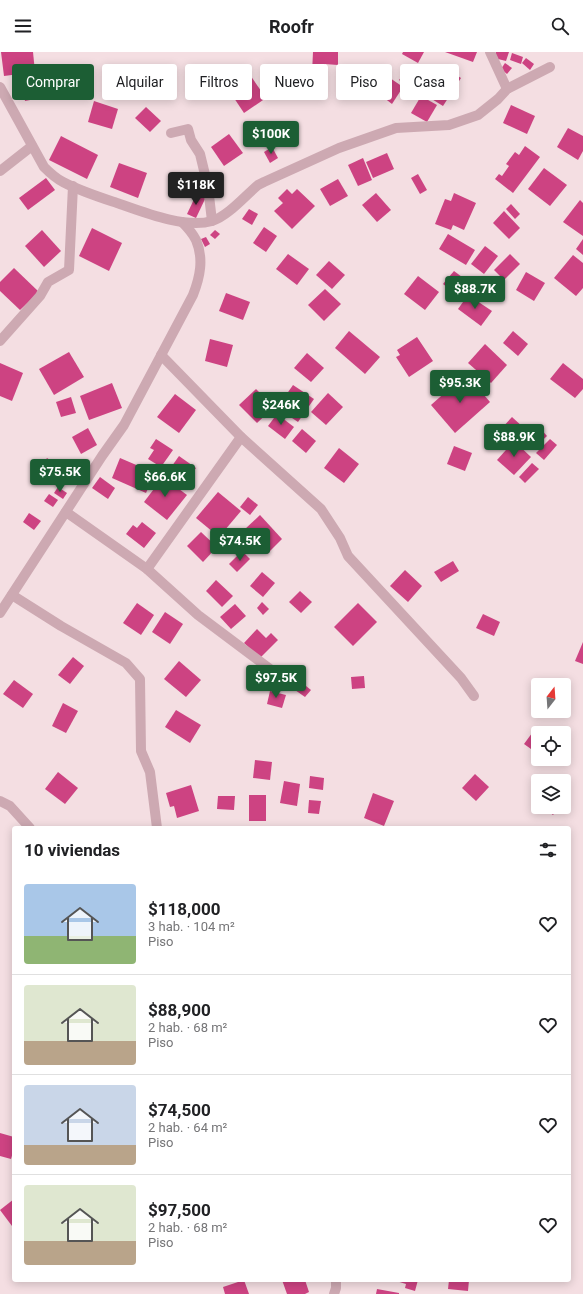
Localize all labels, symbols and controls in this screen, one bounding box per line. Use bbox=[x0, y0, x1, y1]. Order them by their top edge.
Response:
icon: menu bbox=[12, 15, 34, 37]
icon: search bbox=[549, 15, 571, 37]
text: Roofr bbox=[269, 16, 314, 37]
chip: Comprar bbox=[12, 64, 94, 100]
chip: Alquilar bbox=[102, 64, 177, 100]
chip: Filtros bbox=[185, 64, 252, 100]
chip: Nuevo bbox=[260, 64, 328, 100]
chip: Piso bbox=[336, 64, 392, 100]
chip: Casa bbox=[400, 64, 459, 100]
pin: $100K bbox=[243, 121, 299, 155]
text: $100K bbox=[252, 126, 290, 141]
pin: $118K bbox=[168, 172, 224, 206]
text: $118K bbox=[177, 177, 215, 192]
pin: $88.7K bbox=[442, 276, 508, 310]
text: $88.7K bbox=[454, 281, 496, 296]
pin: $95.3K bbox=[427, 370, 493, 404]
text: $95.3K bbox=[439, 375, 481, 390]
pin: $246K bbox=[253, 392, 309, 426]
text: $246K bbox=[262, 397, 300, 412]
pin: $88.9K bbox=[481, 424, 547, 458]
text: $88.9K bbox=[493, 429, 535, 444]
pin: $75.5K bbox=[27, 459, 93, 493]
text: $75.5K bbox=[39, 464, 81, 479]
pin: $66.6K bbox=[132, 464, 198, 498]
text: $66.6K bbox=[144, 469, 186, 484]
pin: $74.5K bbox=[207, 528, 273, 562]
text: $74.5K bbox=[219, 533, 261, 548]
pin: $97.5K bbox=[243, 665, 309, 699]
text: $97.5K bbox=[255, 670, 297, 685]
north arrow bbox=[531, 678, 571, 718]
map controls bbox=[531, 678, 571, 814]
button: locate bbox=[531, 726, 571, 766]
button: layers bbox=[531, 774, 571, 814]
icon: filters bbox=[537, 839, 559, 861]
text: 10 viviendas bbox=[24, 840, 120, 860]
text: $118,000 bbox=[148, 899, 220, 919]
icon: home bbox=[56, 900, 104, 948]
icon: heart bbox=[537, 913, 559, 935]
text: 3 hab. · 104 m² bbox=[148, 919, 235, 934]
text: Piso bbox=[148, 934, 174, 949]
text: $88,900 bbox=[148, 1000, 211, 1020]
icon: home bbox=[56, 1001, 104, 1049]
icon: heart bbox=[537, 1014, 559, 1036]
text: 2 hab. · 68 m² bbox=[148, 1020, 227, 1035]
text: Piso bbox=[148, 1035, 174, 1050]
text: $74,500 bbox=[148, 1100, 211, 1120]
icon: home bbox=[56, 1101, 104, 1149]
icon: heart bbox=[537, 1114, 559, 1136]
text: 2 hab. · 64 m² bbox=[148, 1120, 227, 1135]
text: Piso bbox=[148, 1135, 174, 1150]
text: $97,500 bbox=[148, 1200, 211, 1220]
icon: home bbox=[56, 1201, 104, 1249]
icon: heart bbox=[537, 1214, 559, 1236]
text: 2 hab. · 68 m² bbox=[148, 1220, 227, 1235]
text: Piso bbox=[148, 1235, 174, 1250]

